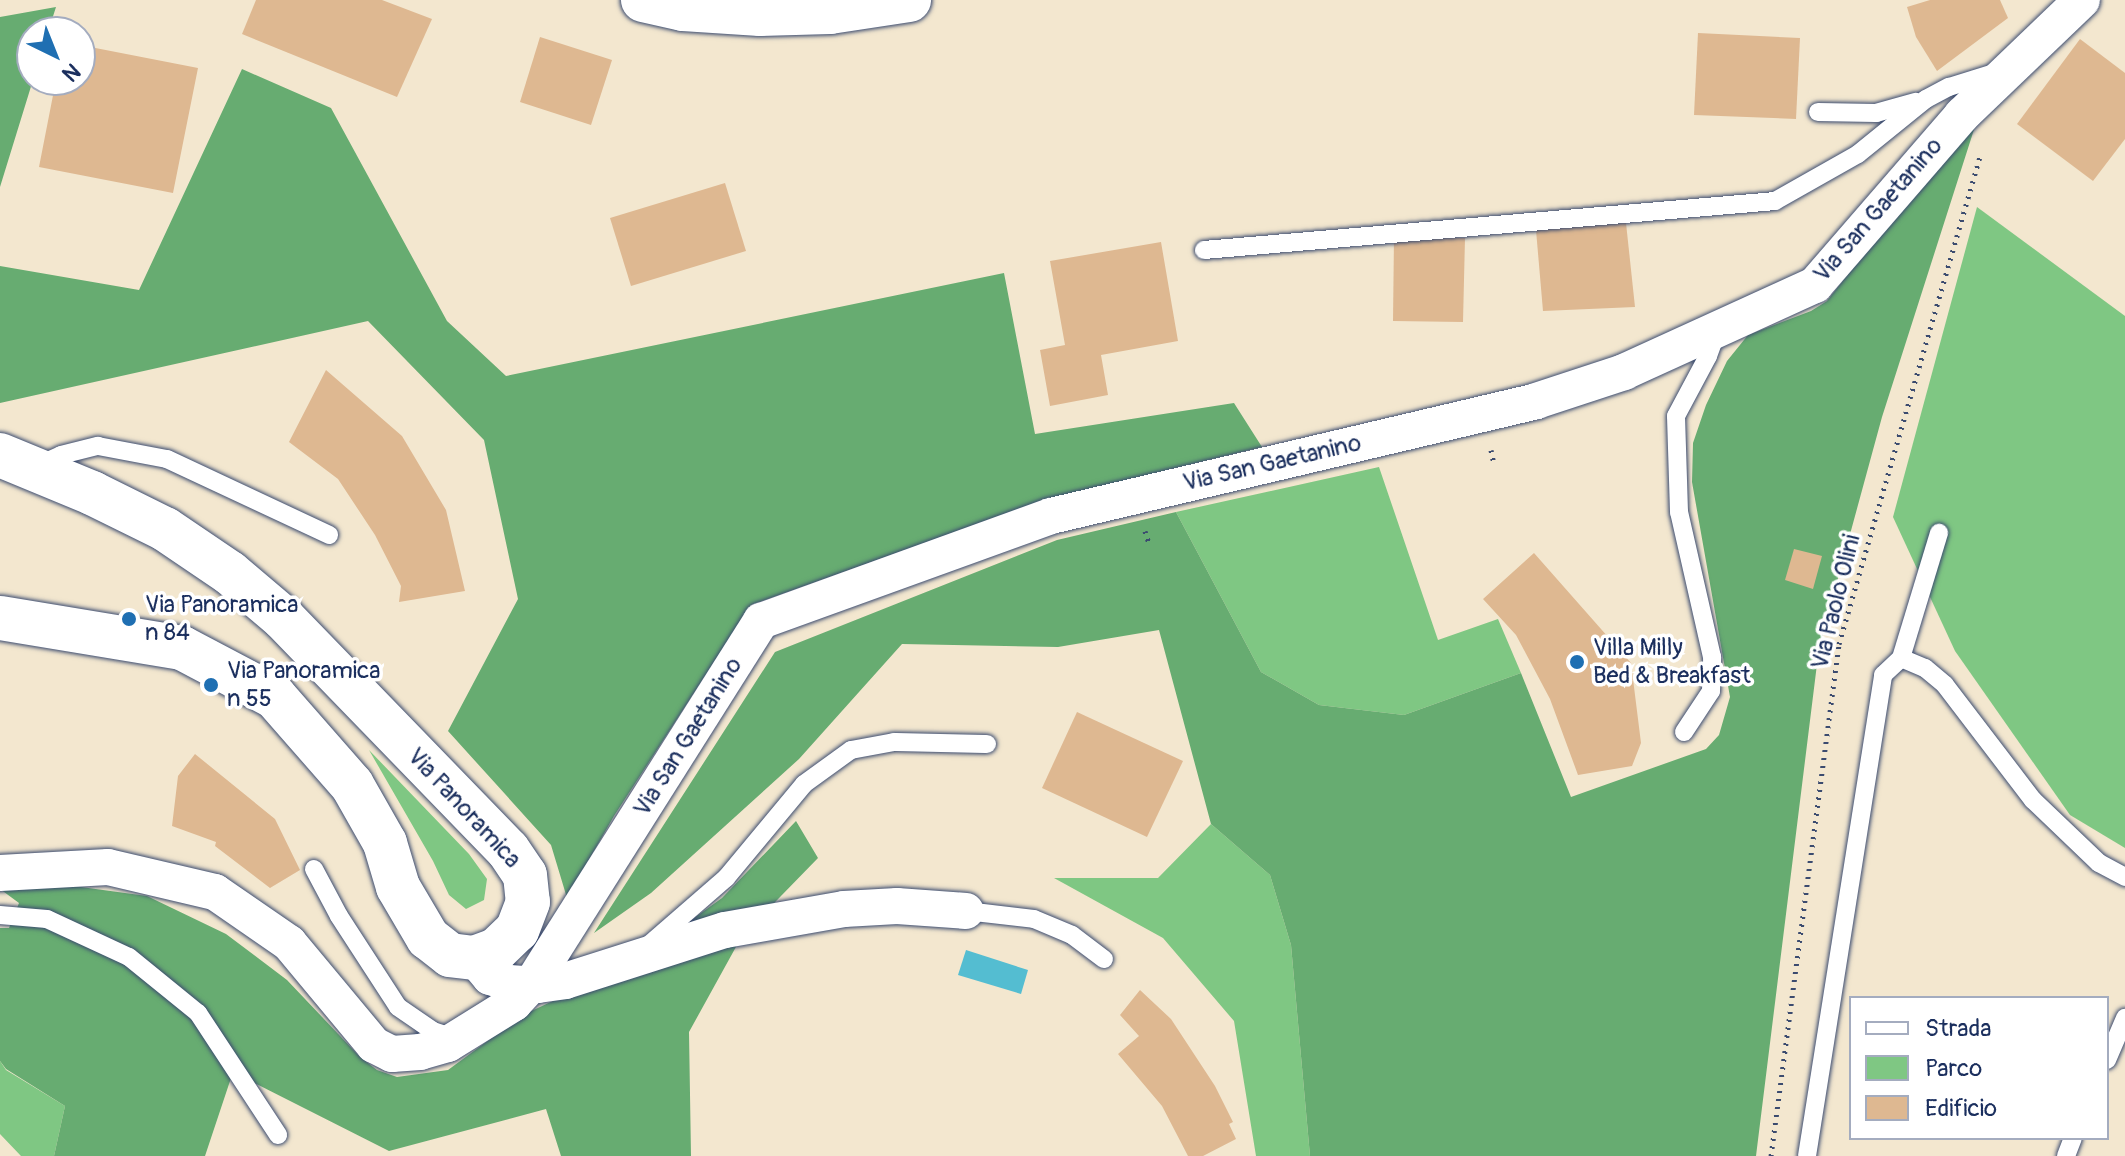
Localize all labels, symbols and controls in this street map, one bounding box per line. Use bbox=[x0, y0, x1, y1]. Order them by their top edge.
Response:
north arrow bbox=[16, 16, 96, 96]
text: N bbox=[56, 57, 86, 87]
street label: Via San Gaetanino bbox=[1807, 132, 1949, 288]
street label: Via San Gaetanino bbox=[1180, 429, 1364, 497]
street label: Via Paolo Olini bbox=[1805, 532, 1867, 672]
place label: Via Panoramica n 84 bbox=[145, 591, 298, 647]
marker: Via Panoramica n 84 bbox=[120, 610, 138, 628]
place label: Villa Milly Bed & Breakfast bbox=[1593, 634, 1751, 690]
street label: Via San Gaetanino bbox=[628, 652, 748, 822]
marker: Villa Milly Bed & Breakfast bbox=[1568, 653, 1586, 671]
place label: Via Panoramica n 55 bbox=[227, 657, 380, 713]
marker: Via Panoramica n 55 bbox=[202, 676, 220, 694]
street label: Via Panoramica bbox=[401, 742, 527, 874]
legend bbox=[1849, 996, 2109, 1140]
text: Strada bbox=[1925, 1014, 1991, 1043]
text: Parco bbox=[1925, 1054, 1982, 1083]
text: Edificio bbox=[1925, 1094, 1997, 1123]

